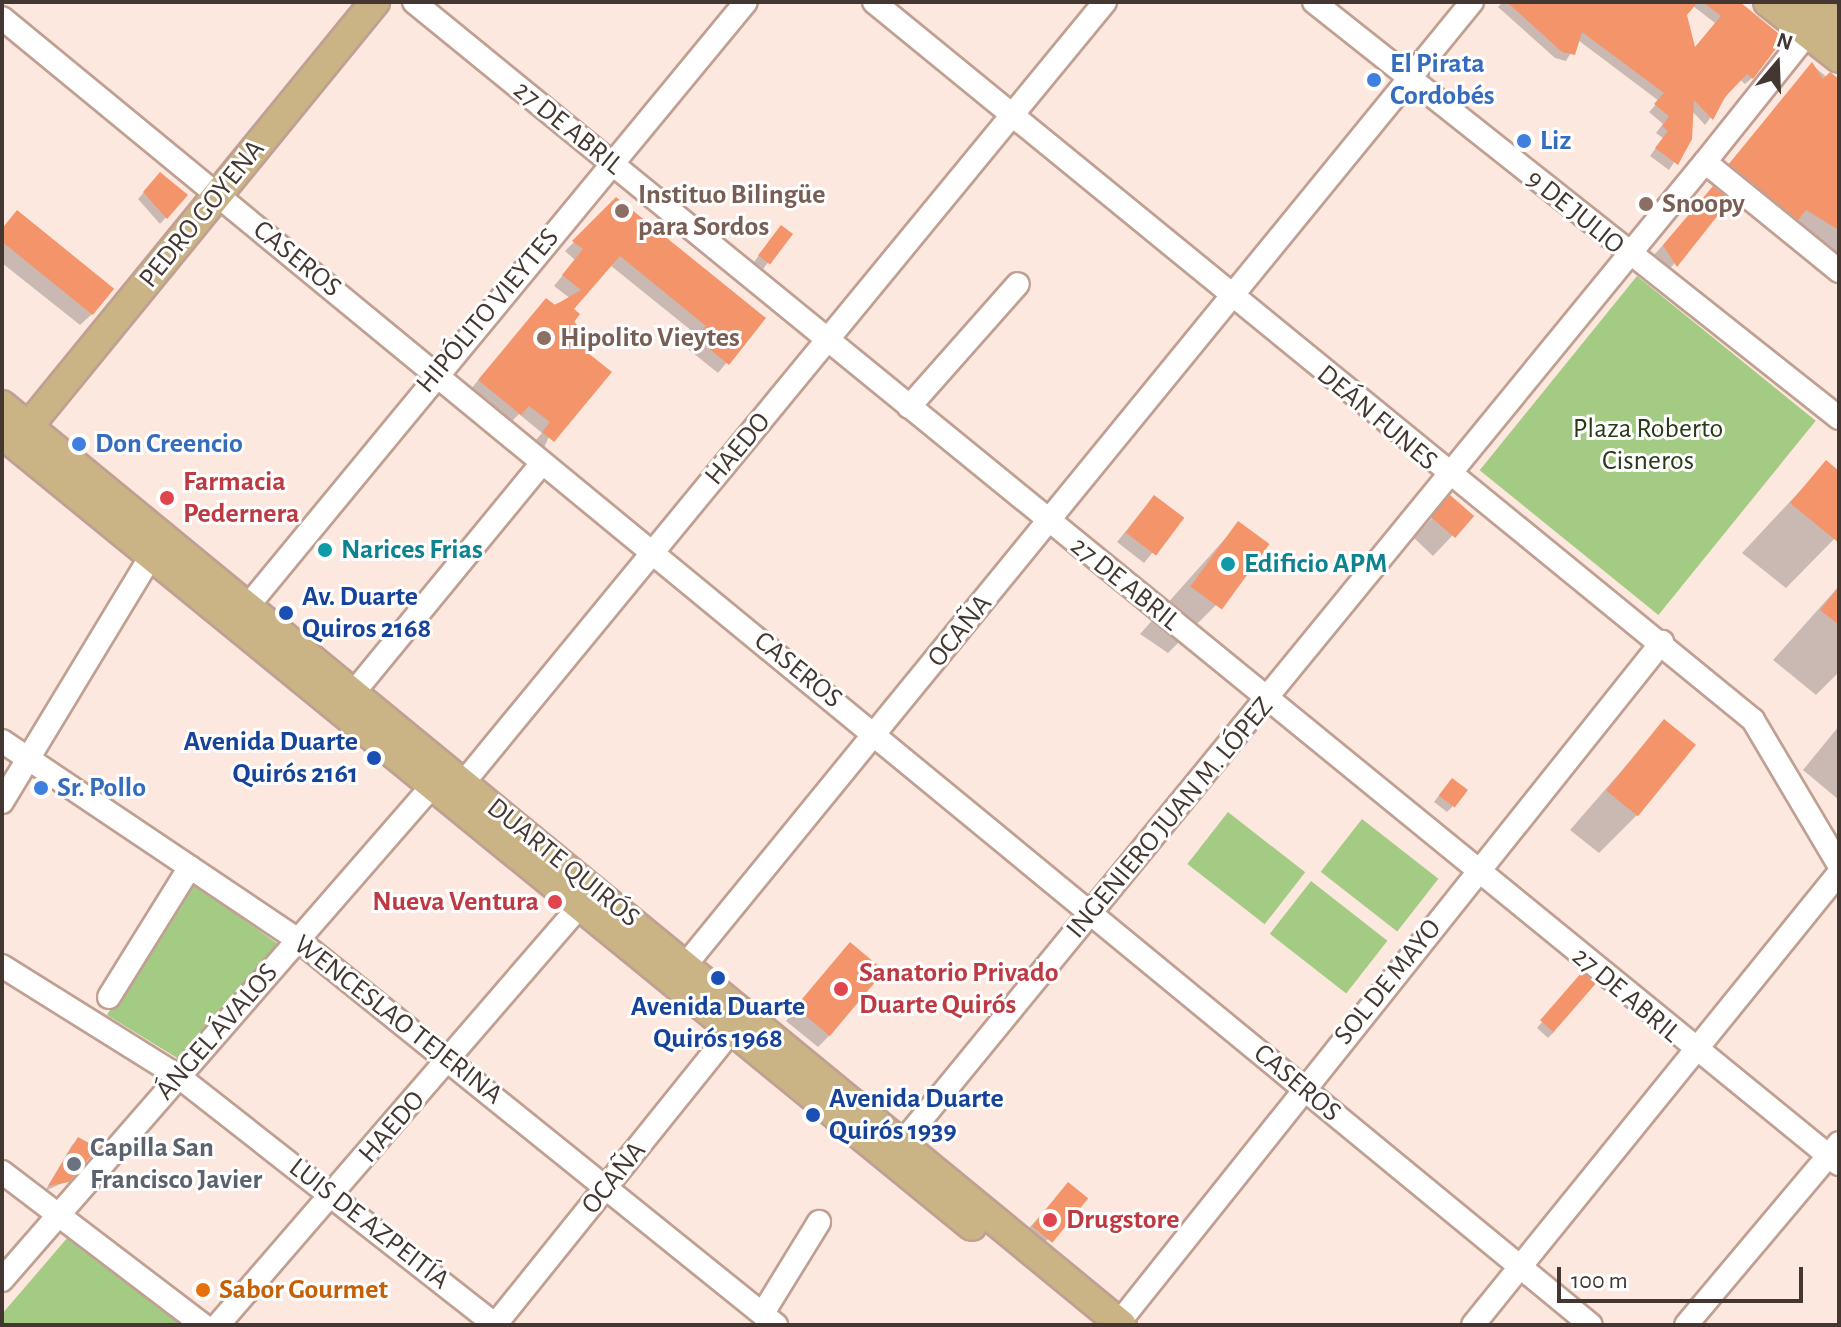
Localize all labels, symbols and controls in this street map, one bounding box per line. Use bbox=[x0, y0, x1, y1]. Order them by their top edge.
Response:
north arrow bbox=[1737, 24, 1817, 104]
text: N bbox=[1774, 28, 1796, 54]
place label: El Pirata Cordobés bbox=[1390, 47, 1495, 113]
marker: El Pirata Cordobés bbox=[1365, 71, 1383, 89]
street label: 27 DE ABRIL bbox=[506, 74, 630, 182]
place label: Liz bbox=[1540, 124, 1571, 158]
marker: Liz bbox=[1515, 132, 1533, 150]
street label: PEDRO GOYENA bbox=[132, 133, 272, 295]
street label: 9 DE JULIO bbox=[1519, 162, 1631, 262]
place label: Instituo Bilingüe para Sordos bbox=[638, 178, 825, 244]
place label: Snoopy bbox=[1662, 187, 1745, 221]
marker: Snoopy bbox=[1637, 195, 1655, 213]
marker: Instituo Bilingüe para Sordos bbox=[613, 202, 631, 220]
street label: CASEROS bbox=[246, 213, 348, 305]
street label: HIPÓLITO VIEYTES bbox=[409, 222, 567, 400]
place label: Hipolito Vieytes bbox=[560, 321, 740, 355]
marker: Hipolito Vieytes bbox=[535, 329, 553, 347]
street label: DEÁN FUNES bbox=[1310, 358, 1444, 478]
street label: HAEDO bbox=[698, 406, 778, 492]
park label: Plaza Roberto Cisneros bbox=[1573, 412, 1723, 478]
place label: Don Creencio bbox=[95, 427, 243, 461]
marker: Don Creencio bbox=[70, 435, 88, 453]
place label: Farmacia Pedernera bbox=[183, 465, 299, 531]
marker: Farmacia Pedernera bbox=[158, 489, 176, 507]
street label: 27 DE ABRIL bbox=[1063, 530, 1187, 638]
place label: Narices Frias bbox=[341, 533, 483, 567]
marker: Narices Frias bbox=[316, 541, 334, 559]
place label: Edificio APM bbox=[1244, 547, 1387, 581]
marker: Edificio APM bbox=[1219, 555, 1237, 573]
place label: Av. Duarte Quiros 2168 bbox=[302, 580, 431, 646]
street label: OCAÑA bbox=[921, 588, 999, 674]
marker: Av. Duarte Quiros 2168 bbox=[277, 604, 295, 622]
street label: CASEROS bbox=[747, 624, 849, 716]
street label: INGENIERO JUAN M. LÓPEZ bbox=[1059, 691, 1281, 945]
place label: Avenida Duarte Quirós 2161 bbox=[183, 725, 358, 791]
marker: Avenida Duarte Quirós 2161 bbox=[365, 749, 383, 767]
place label: Sr. Pollo bbox=[57, 771, 146, 805]
marker: Sr. Pollo bbox=[32, 779, 50, 797]
street label: DUARTE QUIRÓS bbox=[480, 791, 646, 935]
place label: Nueva Ventura bbox=[372, 885, 539, 919]
marker: Nueva Ventura bbox=[546, 893, 564, 911]
street label: SOL DE MAYO bbox=[1327, 912, 1449, 1052]
street label: WENCESLAO TEJERINA bbox=[287, 928, 509, 1112]
street label: 27 DE ABRIL bbox=[1565, 940, 1687, 1050]
place label: Sanatorio Privado Duarte Quirós bbox=[859, 956, 1059, 1022]
street label: ÁNGEL ÁVALOS bbox=[149, 957, 285, 1107]
marker: Avenida Duarte Quirós 1968 bbox=[709, 969, 727, 987]
marker: Sanatorio Privado Duarte Quirós bbox=[830, 978, 852, 1000]
place label: Avenida Duarte Quirós 1968 bbox=[631, 990, 805, 1056]
street label: CASEROS bbox=[1246, 1037, 1348, 1129]
place label: Avenida Duarte Quirós 1939 bbox=[829, 1082, 1004, 1148]
street label: HAEDO bbox=[352, 1084, 432, 1170]
marker: Avenida Duarte Quirós 1939 bbox=[804, 1106, 822, 1124]
place label: Capilla San Francisco Javier bbox=[90, 1131, 262, 1197]
street label: OCAÑA bbox=[575, 1135, 653, 1221]
street label: LUIS DE AZPEITÍA bbox=[282, 1151, 456, 1297]
marker: Capilla San Francisco Javier bbox=[65, 1155, 83, 1173]
place label: Drugstore bbox=[1066, 1203, 1179, 1237]
marker: Drugstore bbox=[1041, 1211, 1059, 1229]
scale bar bbox=[1561, 1251, 1807, 1301]
text: 100 m bbox=[1571, 1269, 1628, 1293]
place label: Sabor Gourmet bbox=[219, 1273, 388, 1307]
marker: Sabor Gourmet bbox=[194, 1281, 212, 1299]

